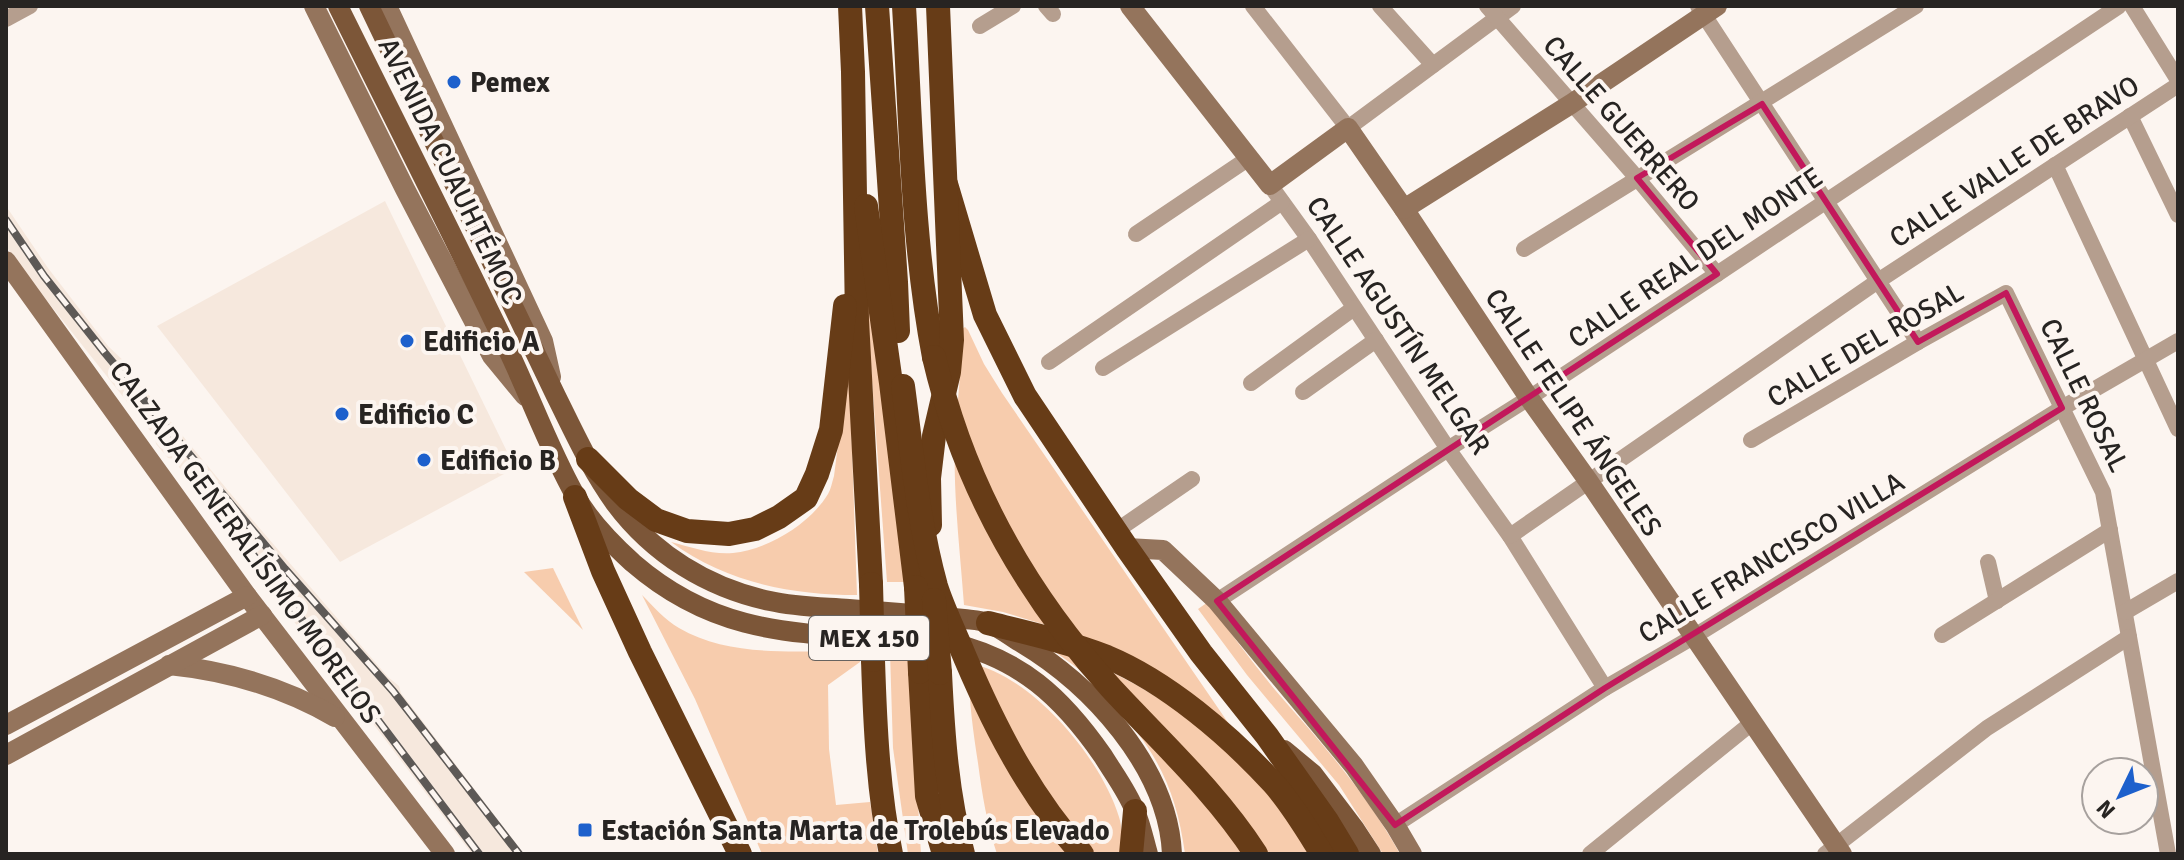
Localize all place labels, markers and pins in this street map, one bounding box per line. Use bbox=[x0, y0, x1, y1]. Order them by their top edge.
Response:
place label: Pemex bbox=[470, 66, 550, 100]
marker: Pemex bbox=[445, 73, 463, 91]
place label: Edificio A bbox=[423, 325, 540, 359]
marker: Edificio A bbox=[398, 332, 416, 350]
place label: Edificio C bbox=[358, 398, 474, 432]
marker: Edificio C bbox=[333, 405, 351, 423]
place label: Edificio B bbox=[440, 444, 556, 478]
marker: Edificio B bbox=[415, 451, 433, 469]
place label: Estación Santa Marta de Trolebús Elevado bbox=[601, 814, 1110, 848]
marker: Estación Santa Marta de Trolebús Elevado bbox=[576, 821, 594, 839]

